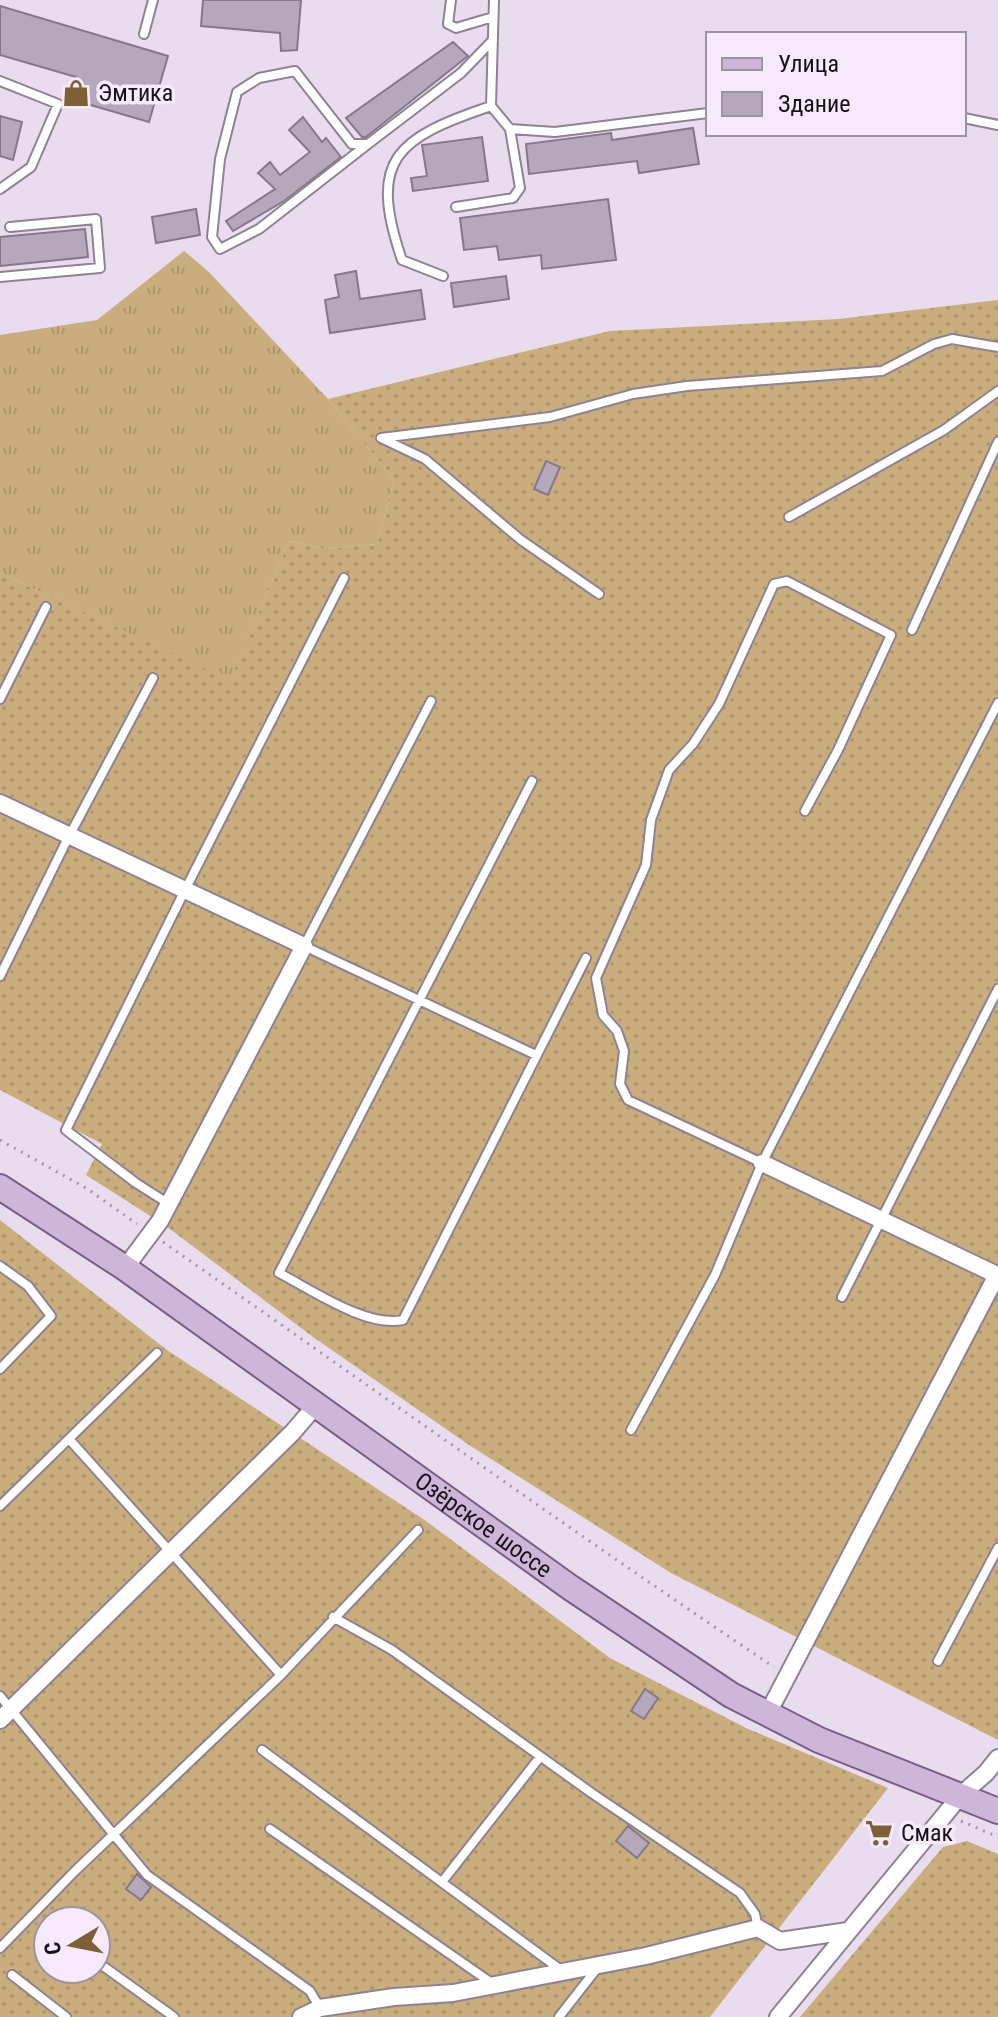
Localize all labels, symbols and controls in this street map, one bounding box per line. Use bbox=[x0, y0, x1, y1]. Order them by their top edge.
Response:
legend bbox=[706, 32, 966, 136]
text: Улица bbox=[778, 50, 839, 78]
shop icon: Эмтика bbox=[61, 78, 91, 108]
place label: Эмтика bbox=[98, 79, 173, 107]
text: Здание bbox=[778, 90, 850, 118]
street label: Озёрское шоссе bbox=[409, 1467, 557, 1584]
supermarket icon: Смак bbox=[864, 1818, 894, 1848]
place label: Смак bbox=[901, 1819, 954, 1847]
north arrow bbox=[32, 1905, 112, 1985]
text: С bbox=[39, 1940, 66, 1957]

